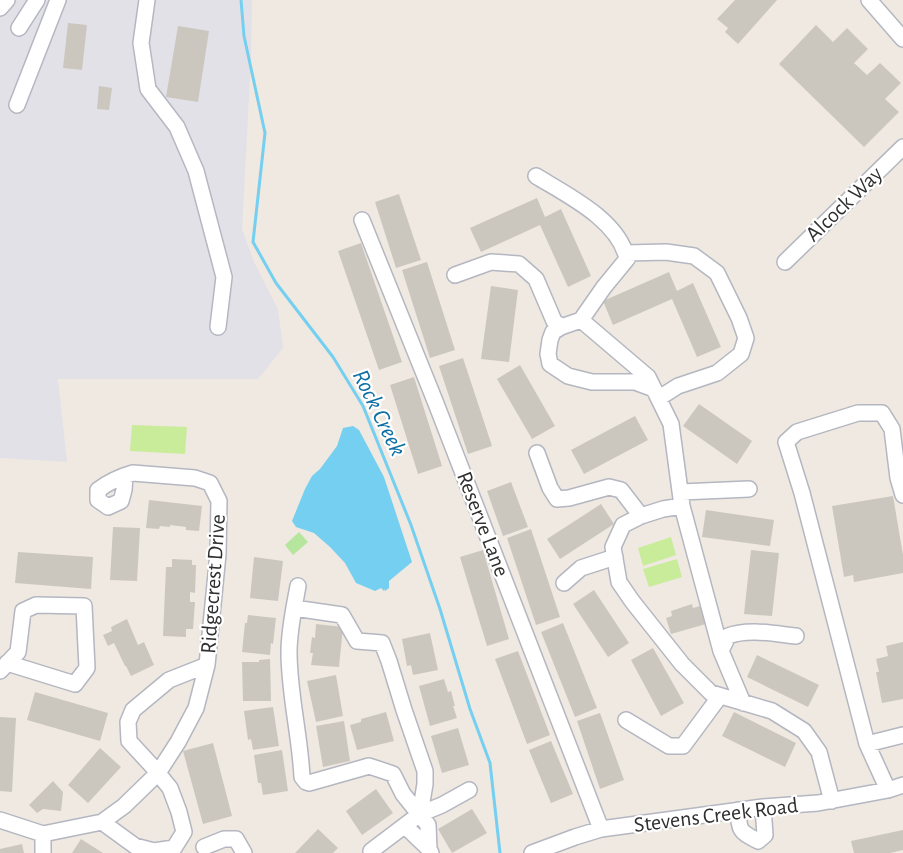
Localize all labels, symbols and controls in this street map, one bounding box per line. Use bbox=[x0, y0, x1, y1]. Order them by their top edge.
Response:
street label: Alcock Way bbox=[801, 162, 887, 246]
water label: Rock Creek bbox=[348, 366, 410, 460]
street label: Reserve Lane bbox=[453, 468, 513, 580]
street label: Ridgecrest Drive bbox=[197, 513, 229, 655]
street label: Stevens Creek Road bbox=[633, 794, 799, 836]

